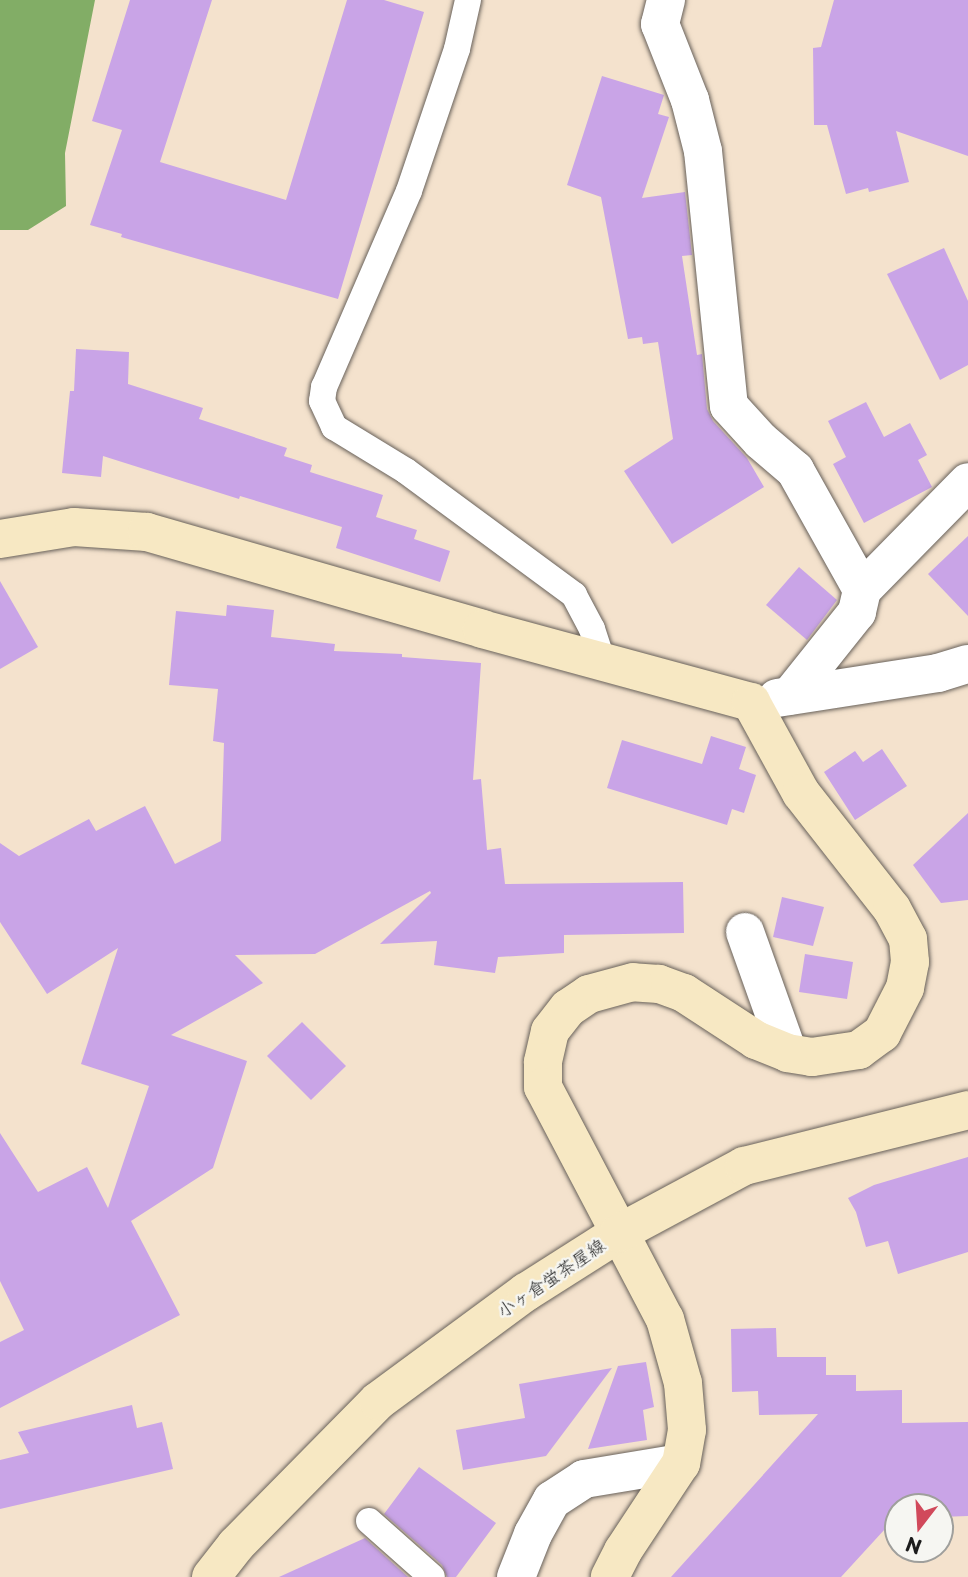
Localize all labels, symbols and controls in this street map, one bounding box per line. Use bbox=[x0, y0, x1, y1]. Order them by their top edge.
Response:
street label: 小ヶ倉蛍茶屋線 bbox=[493, 1234, 609, 1322]
north arrow bbox=[884, 1493, 954, 1563]
text: N bbox=[902, 1531, 925, 1562]

